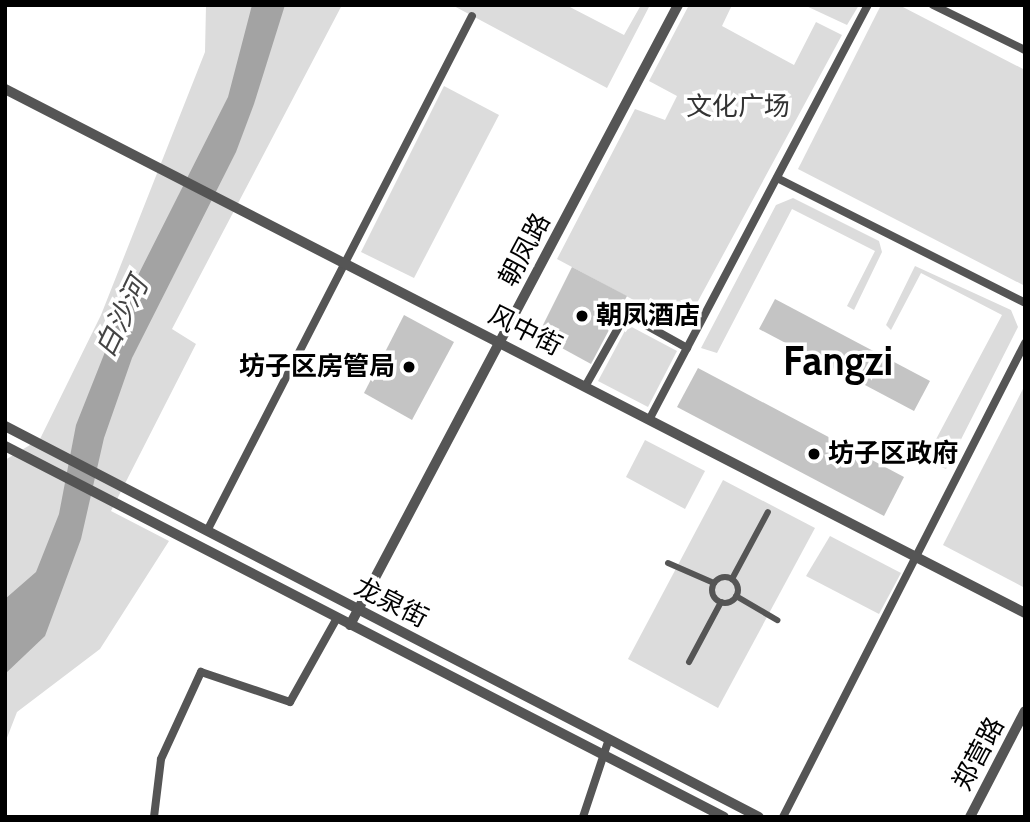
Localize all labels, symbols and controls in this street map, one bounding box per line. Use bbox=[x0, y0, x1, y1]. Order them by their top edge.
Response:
park label: 文化广场 bbox=[686, 91, 790, 123]
street label: 朝凤路 bbox=[493, 208, 557, 292]
water label: 白沙河 bbox=[87, 272, 155, 362]
street label: 风中街 bbox=[483, 299, 567, 363]
place label: 朝凤酒店 bbox=[596, 300, 700, 332]
marker: 朝凤酒店 bbox=[574, 308, 590, 324]
district label: Fangzi bbox=[783, 337, 893, 385]
place label: 坊子区房管局 bbox=[239, 351, 395, 383]
marker: 坊子区房管局 bbox=[401, 359, 417, 375]
place label: 坊子区政府 bbox=[828, 438, 958, 470]
marker: 坊子区政府 bbox=[806, 446, 822, 462]
street label: 龙泉街 bbox=[349, 571, 433, 635]
street label: 郑营路 bbox=[947, 712, 1011, 796]

